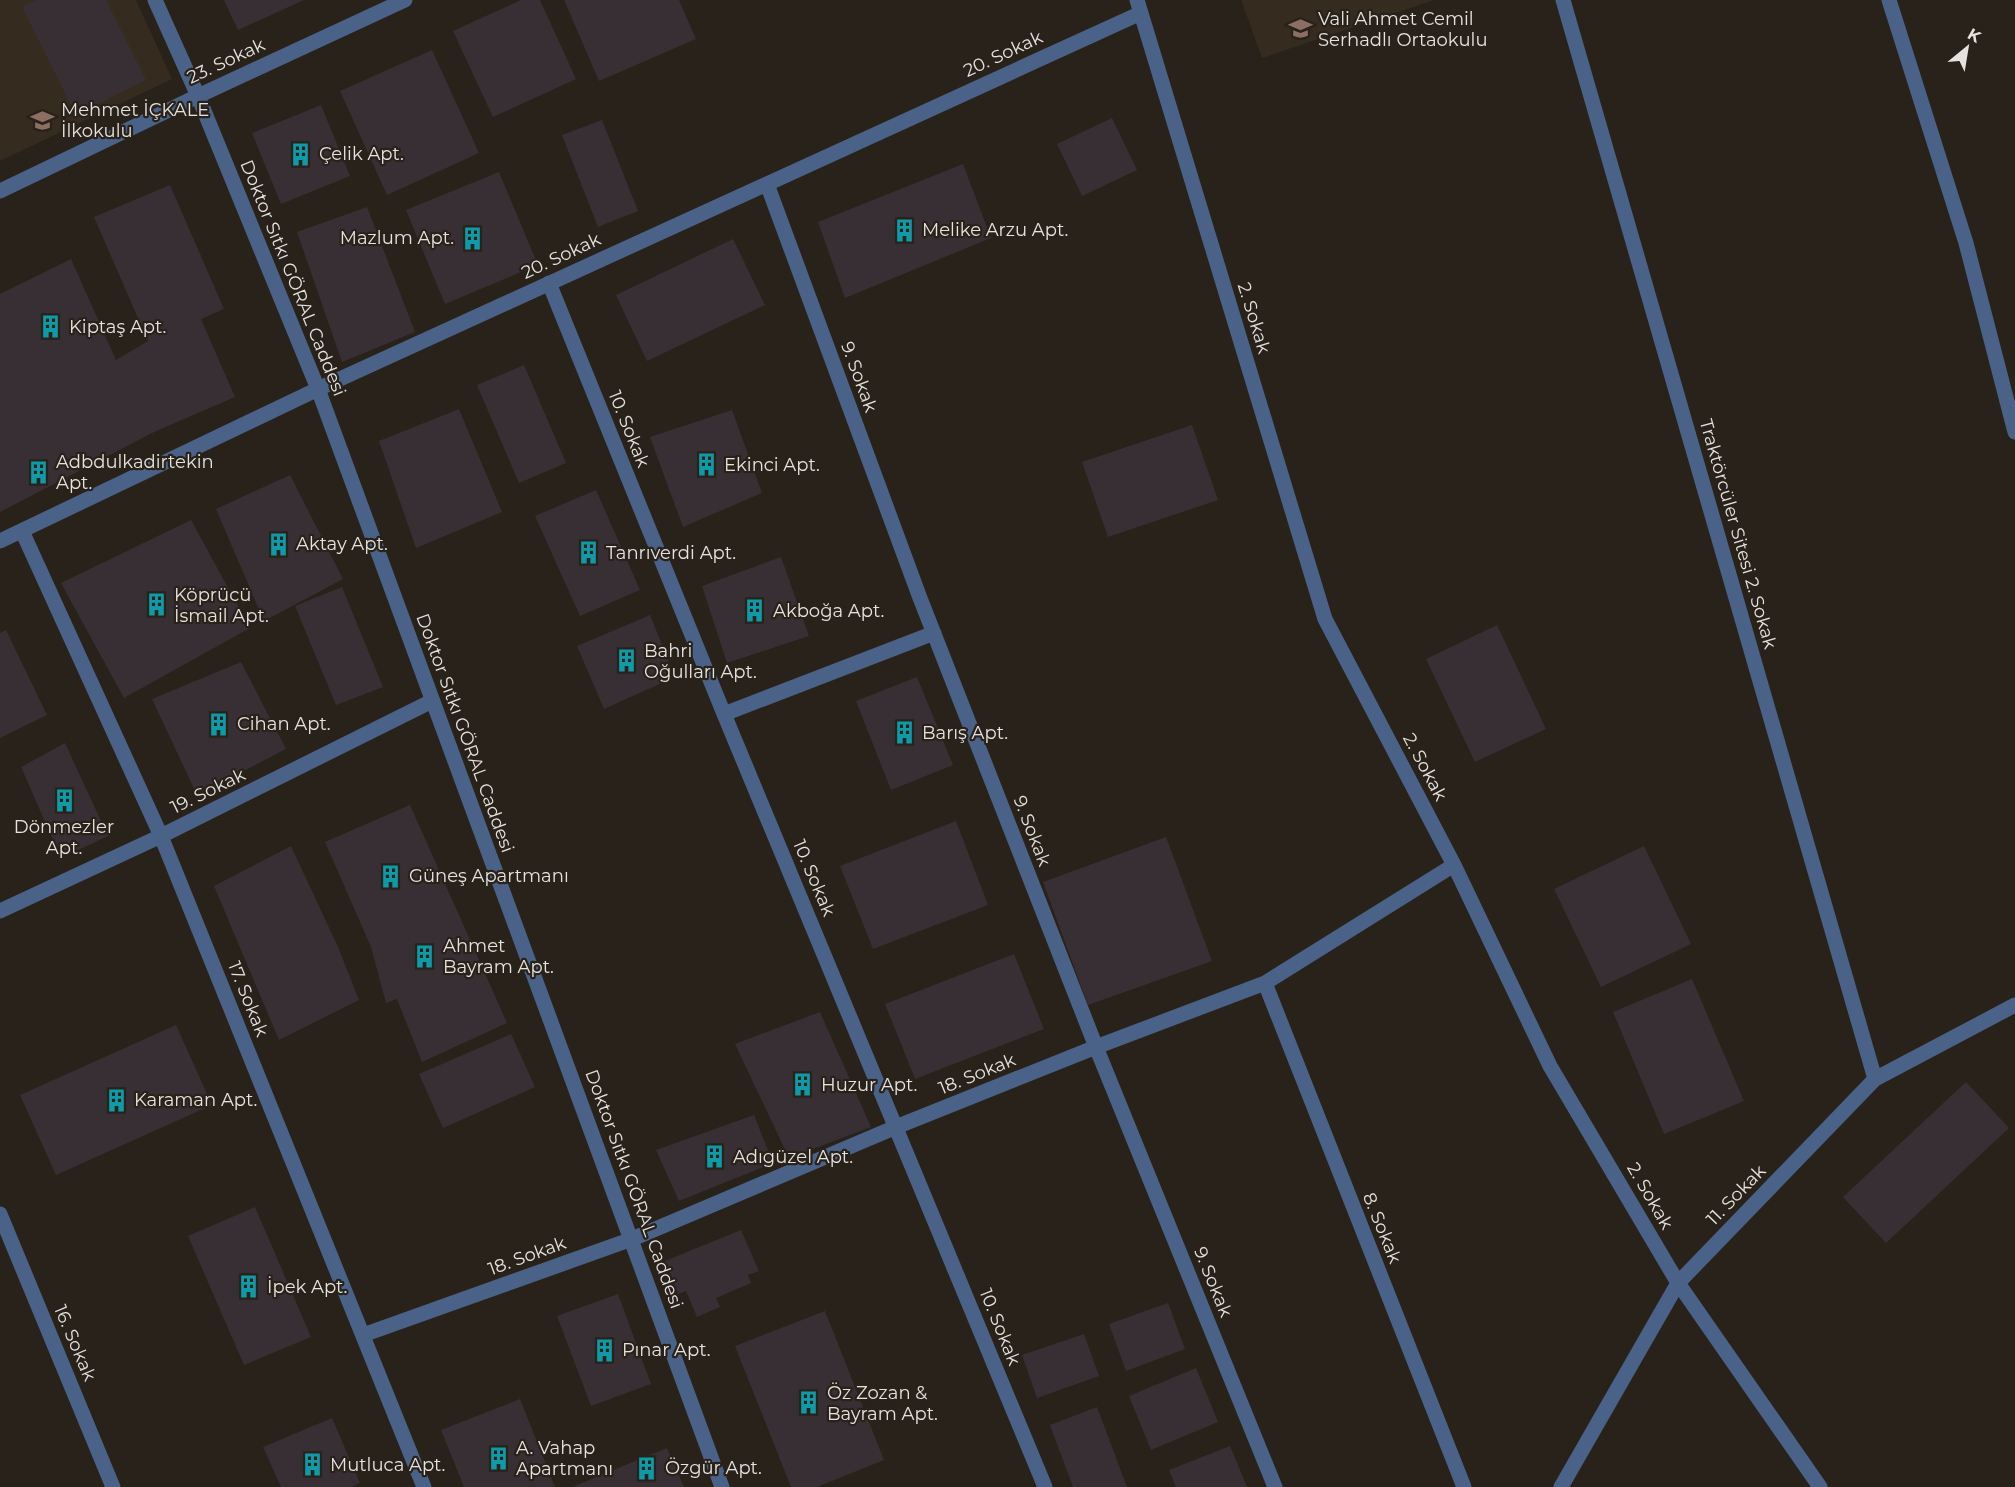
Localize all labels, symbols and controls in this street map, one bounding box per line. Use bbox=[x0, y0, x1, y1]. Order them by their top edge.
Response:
place label: Vali Ahmet Cemil Serhadlı Ortaokulu bbox=[1318, 8, 1487, 51]
school or university icon: Vali Ahmet Cemil Serhadlı Ortaokulu bbox=[1287, 16, 1313, 42]
north arrow bbox=[1937, 18, 1997, 78]
text: K bbox=[1964, 24, 1985, 47]
street label: 20. Sokak bbox=[960, 26, 1046, 82]
street label: 23. Sokak bbox=[184, 33, 269, 89]
place label: Mehmet İÇKALE İlkokulu bbox=[61, 99, 209, 142]
school or university icon: Mehmet İÇKALE İlkokulu bbox=[30, 107, 56, 133]
building icon: Çelik Apt. bbox=[288, 141, 314, 167]
place label: Çelik Apt. bbox=[319, 143, 404, 165]
street label: Doktor Sıtkı GÖRAL Caddesi bbox=[235, 157, 351, 399]
building icon: Melike Arzu Apt. bbox=[891, 217, 917, 243]
place label: Melike Arzu Apt. bbox=[922, 219, 1068, 241]
building icon: Mazlum Apt. bbox=[459, 225, 485, 251]
place label: Mazlum Apt. bbox=[340, 227, 454, 249]
street label: 20. Sokak bbox=[518, 228, 604, 284]
street label: 2. Sokak bbox=[1233, 280, 1275, 356]
building icon: Kiptaş Apt. bbox=[38, 314, 64, 340]
place label: Kiptaş Apt. bbox=[69, 316, 166, 338]
street label: 9. Sokak bbox=[836, 339, 882, 416]
street label: 10. Sokak bbox=[604, 387, 654, 471]
street label: Traktörcüler Sitesi 2. Sokak bbox=[1695, 416, 1781, 652]
place label: Adbdulkadirtekin Apt. bbox=[56, 451, 214, 494]
building icon: Ekinci Apt. bbox=[693, 452, 719, 478]
place label: Ekinci Apt. bbox=[724, 454, 820, 476]
building icon: Adbdulkadirtekin Apt. bbox=[25, 459, 51, 485]
building icon: Aktay Apt. bbox=[265, 531, 291, 557]
place label: Aktay Apt. bbox=[296, 533, 388, 555]
building icon: Tanrıverdi Apt. bbox=[575, 540, 601, 566]
place label: Tanrıverdi Apt. bbox=[606, 542, 736, 564]
place label: Köprücü İsmail Apt. bbox=[174, 584, 269, 627]
building icon: Köprücü İsmail Apt. bbox=[143, 592, 169, 618]
building icon: Akboğa Apt. bbox=[742, 598, 768, 624]
place label: Akboğa Apt. bbox=[773, 600, 884, 622]
street label: Doktor Sıtkı GÖRAL Caddesi bbox=[411, 610, 519, 856]
place label: Bahri Oğulları Apt. bbox=[644, 640, 757, 683]
building icon: Bahri Oğulları Apt. bbox=[613, 648, 639, 674]
building icon: Cihan Apt. bbox=[206, 711, 232, 737]
place label: Cihan Apt. bbox=[237, 713, 331, 735]
building icon: Barış Apt. bbox=[891, 720, 917, 746]
place label: Barış Apt. bbox=[922, 722, 1008, 744]
street label: 2. Sokak bbox=[1398, 729, 1452, 805]
street label: 19. Sokak bbox=[167, 763, 249, 818]
building icon: Dönmezler Apt. bbox=[51, 788, 77, 814]
street label: 9. Sokak bbox=[1009, 793, 1056, 870]
place label: Dönmezler Apt. bbox=[14, 816, 114, 859]
street label: 10. Sokak bbox=[788, 836, 840, 920]
building icon: Güneş Apartmanı bbox=[378, 863, 404, 889]
place label: Güneş Apartmanı bbox=[409, 865, 569, 887]
place label: Ahmet Bayram Apt. bbox=[443, 935, 554, 978]
building icon: Ahmet Bayram Apt. bbox=[412, 943, 438, 969]
street label: 17. Sokak bbox=[223, 958, 273, 1040]
street label: 18. Sokak bbox=[935, 1049, 1019, 1099]
street label: Doktor Sıtkı GÖRAL Caddesi bbox=[580, 1066, 688, 1312]
building icon: Huzur Apt. bbox=[790, 1072, 816, 1098]
place label: Huzur Apt. bbox=[821, 1074, 917, 1096]
building icon: Karaman Apt. bbox=[103, 1087, 129, 1113]
place label: Karaman Apt. bbox=[134, 1089, 257, 1111]
building icon: Adıgüzel Apt. bbox=[702, 1144, 728, 1170]
place label: Adıgüzel Apt. bbox=[733, 1146, 853, 1168]
street label: 2. Sokak bbox=[1622, 1159, 1678, 1233]
street label: 11. Sokak bbox=[1702, 1160, 1770, 1230]
street label: 8. Sokak bbox=[1358, 1189, 1406, 1267]
street label: 18. Sokak bbox=[485, 1232, 569, 1280]
street label: 9. Sokak bbox=[1189, 1244, 1237, 1320]
building icon: İpek Apt. bbox=[236, 1274, 262, 1300]
place label: İpek Apt. bbox=[267, 1276, 347, 1298]
street label: 10. Sokak bbox=[975, 1285, 1025, 1369]
street label: 16. Sokak bbox=[49, 1302, 101, 1385]
building icon: Pınar Apt. bbox=[591, 1337, 617, 1363]
place label: Pınar Apt. bbox=[622, 1339, 711, 1361]
place label: Öz Zozan & Bayram Apt. bbox=[827, 1382, 938, 1425]
building icon: Öz Zozan & Bayram Apt. bbox=[796, 1390, 822, 1416]
place label: A. Vahap Apartmanı bbox=[516, 1437, 613, 1480]
building icon: A. Vahap Apartmanı bbox=[485, 1445, 511, 1471]
building icon: Mutluca Apt. bbox=[299, 1452, 325, 1478]
place label: Mutluca Apt. bbox=[330, 1454, 445, 1476]
building icon: Özgür Apt. bbox=[634, 1455, 660, 1481]
place label: Özgür Apt. bbox=[665, 1457, 762, 1479]

